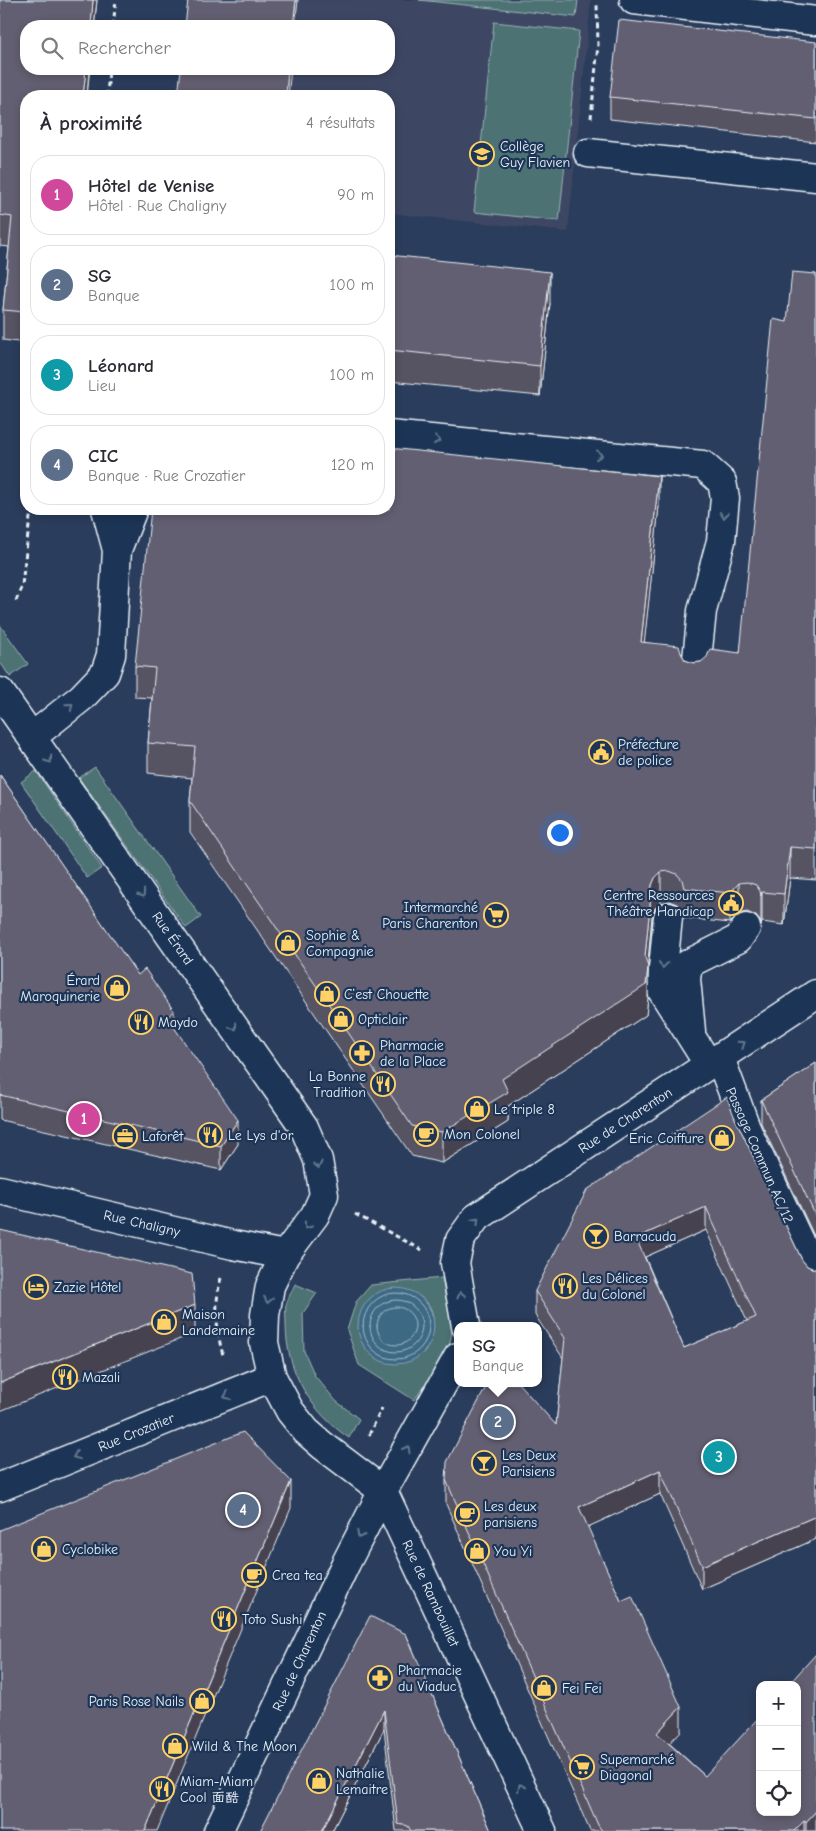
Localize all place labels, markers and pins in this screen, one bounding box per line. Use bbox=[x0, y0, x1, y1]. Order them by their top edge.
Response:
place label: Collège Guy Flavien bbox=[500, 138, 570, 171]
school or university icon: Collège Guy Flavien bbox=[469, 141, 495, 167]
place label: Préfecture de police bbox=[618, 736, 679, 769]
public building icon: Préfecture de police bbox=[588, 739, 614, 765]
place label: Centre Ressources Théâtre Handicap bbox=[604, 887, 714, 920]
public building icon: Centre Ressources Théâtre Handicap bbox=[718, 890, 744, 916]
place label: Intermarché Paris Charenton bbox=[382, 899, 478, 932]
supermarket icon: Intermarché Paris Charenton bbox=[483, 902, 509, 928]
place label: Sophie & Compagnie bbox=[306, 927, 374, 960]
shop icon: Sophie & Compagnie bbox=[275, 930, 301, 956]
place label: Érard Maroquinerie bbox=[20, 972, 100, 1005]
shop icon: Érard Maroquinerie bbox=[104, 975, 130, 1001]
shop icon: C’est Chouette bbox=[314, 981, 340, 1007]
place label: C’est Chouette bbox=[344, 986, 429, 1003]
shop icon: Opticlair bbox=[328, 1006, 354, 1032]
restaurant icon: Maydo bbox=[128, 1009, 154, 1035]
place label: Opticlair bbox=[358, 1011, 408, 1028]
place label: Maydo bbox=[158, 1014, 198, 1031]
place label: Pharmacie de la Place bbox=[380, 1037, 446, 1070]
pharmacy icon: Pharmacie de la Place bbox=[349, 1040, 375, 1066]
place label: La Bonne Tradition bbox=[309, 1068, 366, 1101]
restaurant icon: La Bonne Tradition bbox=[370, 1071, 396, 1097]
shop icon: Le triple 8 bbox=[464, 1096, 490, 1122]
pin: 1 bbox=[68, 1100, 100, 1138]
place label: Le triple 8 bbox=[494, 1101, 555, 1118]
cafe icon: Mon Colonel bbox=[413, 1121, 439, 1147]
restaurant icon: Le Lys d'or bbox=[197, 1122, 223, 1148]
office icon: Laforêt bbox=[112, 1123, 138, 1149]
shop icon: Eric Coiffure bbox=[709, 1125, 735, 1151]
place label: Mon Colonel bbox=[444, 1126, 520, 1143]
place label: Le Lys d'or bbox=[228, 1127, 294, 1144]
place label: Laforêt bbox=[142, 1128, 184, 1145]
place label: Eric Coiffure bbox=[629, 1130, 704, 1147]
bar icon: Barracuda bbox=[583, 1223, 609, 1249]
place label: Barracuda bbox=[614, 1228, 677, 1245]
place label: Les Délices du Colonel bbox=[582, 1270, 648, 1303]
restaurant icon: Les Délices du Colonel bbox=[552, 1273, 578, 1299]
hotel icon: Zazie Hôtel bbox=[23, 1274, 49, 1300]
place label: Zazie Hôtel bbox=[54, 1279, 121, 1296]
place label: Maison Landemaine bbox=[182, 1306, 255, 1339]
shop icon: Maison Landemaine bbox=[151, 1309, 177, 1335]
restaurant icon: Mazali bbox=[52, 1364, 78, 1390]
place label: Mazali bbox=[82, 1369, 120, 1386]
pin: 2 bbox=[482, 1403, 514, 1441]
pin: 3 bbox=[703, 1438, 735, 1476]
place label: Les Deux Parisiens bbox=[502, 1447, 556, 1480]
bar icon: Les Deux Parisiens bbox=[471, 1450, 497, 1476]
pin: 4 bbox=[227, 1491, 259, 1529]
place label: Les deux parisiens bbox=[484, 1498, 537, 1531]
cafe icon: Les deux parisiens bbox=[454, 1501, 480, 1527]
shop icon: Cyclobike bbox=[31, 1536, 57, 1562]
shop icon: You Yi bbox=[464, 1538, 490, 1564]
place label: Cyclobike bbox=[62, 1541, 118, 1558]
place label: You Yi bbox=[494, 1543, 532, 1560]
cafe icon: Crea tea bbox=[241, 1562, 267, 1588]
place label: Crea tea bbox=[272, 1567, 323, 1584]
restaurant icon: Toto Sushi bbox=[211, 1606, 237, 1632]
place label: Toto Sushi bbox=[242, 1611, 302, 1628]
place label: Pharmacie du Viaduc bbox=[398, 1662, 462, 1695]
pharmacy icon: Pharmacie du Viaduc bbox=[367, 1665, 393, 1691]
shop icon: Fei Fei bbox=[531, 1675, 557, 1701]
place label: Fei Fei bbox=[562, 1680, 602, 1697]
shop icon: Paris Rose Nails bbox=[189, 1688, 215, 1714]
place label: Paris Rose Nails bbox=[89, 1693, 184, 1710]
shop icon: Wild & The Moon bbox=[162, 1733, 188, 1759]
place label: Wild & The Moon bbox=[192, 1738, 297, 1755]
place label: Supemarché Diagonal bbox=[600, 1751, 675, 1784]
supermarket icon: Supemarché Diagonal bbox=[569, 1754, 595, 1780]
place label: Nathalie Lemaitre bbox=[336, 1765, 388, 1798]
shop icon: Nathalie Lemaitre bbox=[306, 1768, 332, 1794]
place label: Miam-Miam Cool 面酷 bbox=[180, 1773, 253, 1806]
restaurant icon: Miam-Miam Cool 面酷 bbox=[149, 1776, 175, 1802]

